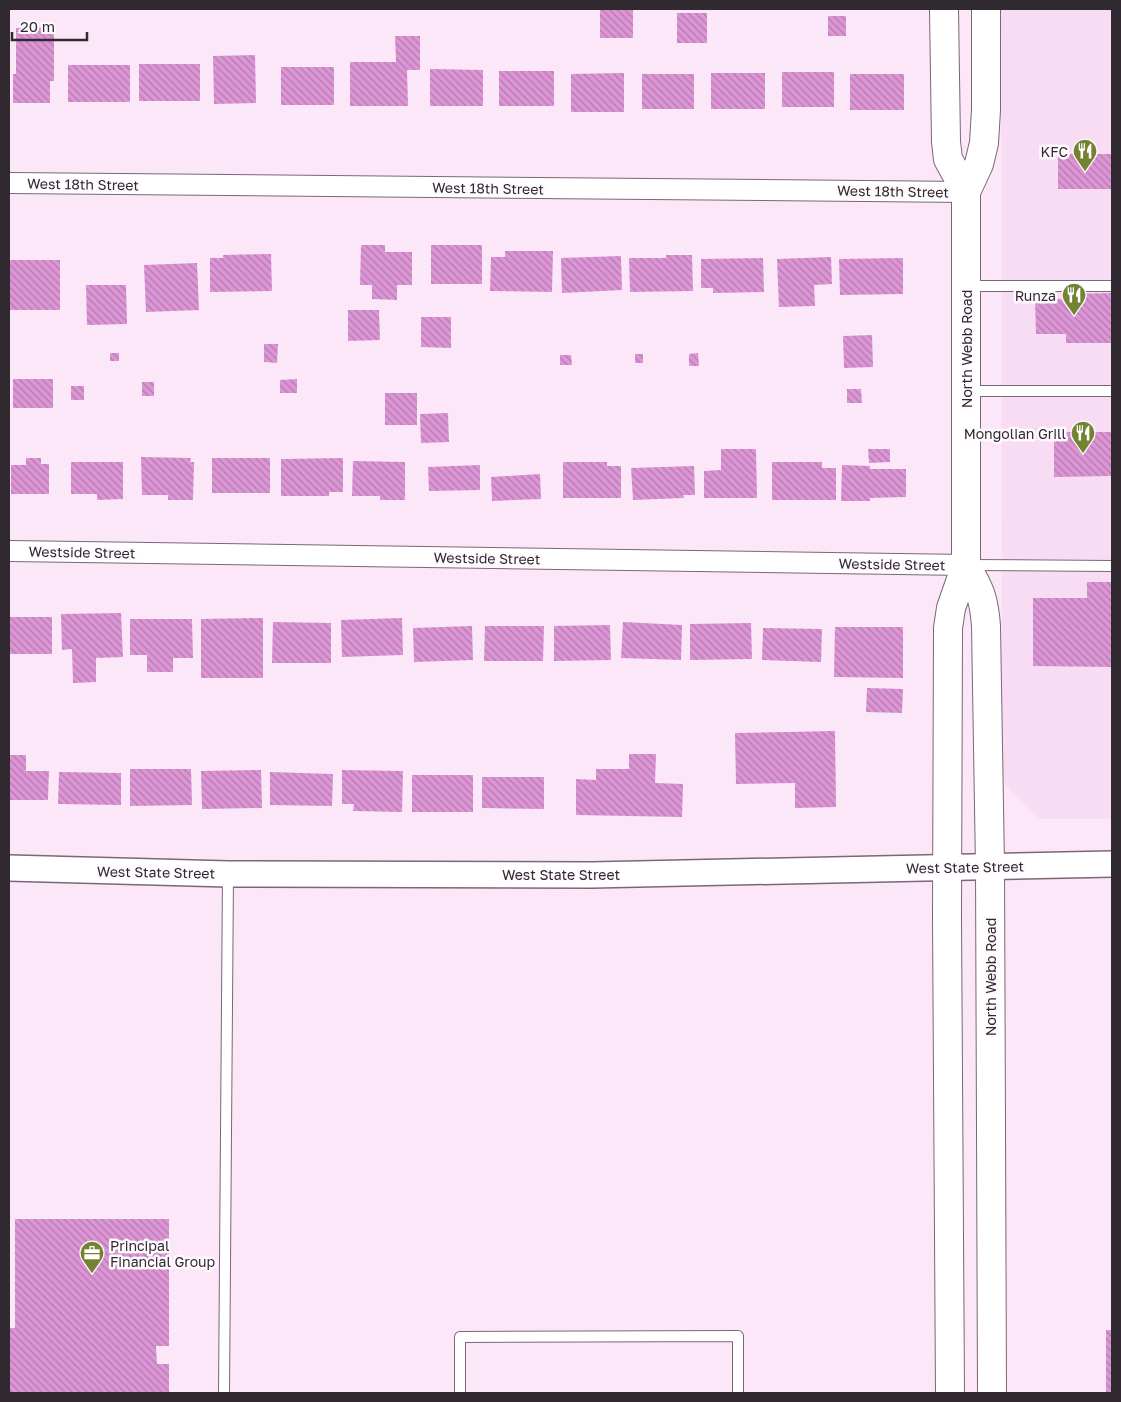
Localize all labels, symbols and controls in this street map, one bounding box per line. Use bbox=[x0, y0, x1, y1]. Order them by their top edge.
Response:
scale bar bbox=[12, 10, 88, 42]
text: 20 m bbox=[20, 17, 55, 35]
restaurant icon: KFC bbox=[1072, 138, 1098, 172]
place label: KFC bbox=[1041, 143, 1068, 160]
street label: West 18th Street bbox=[27, 175, 139, 193]
street label: West 18th Street bbox=[432, 179, 544, 197]
street label: West 18th Street bbox=[837, 182, 949, 200]
restaurant icon: Runza bbox=[1061, 282, 1087, 316]
place label: Runza bbox=[1015, 287, 1056, 304]
street label: North Webb Road bbox=[958, 290, 975, 408]
restaurant icon: Mongolian Grill bbox=[1070, 420, 1096, 454]
place label: Mongolian Grill bbox=[964, 425, 1066, 442]
street label: Westside Street bbox=[28, 543, 136, 561]
street label: Westside Street bbox=[433, 549, 541, 567]
street label: Westside Street bbox=[838, 555, 946, 573]
street label: West State Street bbox=[906, 857, 1024, 877]
street label: West State Street bbox=[97, 862, 215, 882]
street label: West State Street bbox=[502, 866, 620, 883]
street label: North Webb Road bbox=[982, 918, 999, 1036]
place label: Principal Financial Group bbox=[110, 1237, 215, 1270]
office icon: Principal Financial Group bbox=[79, 1240, 105, 1274]

